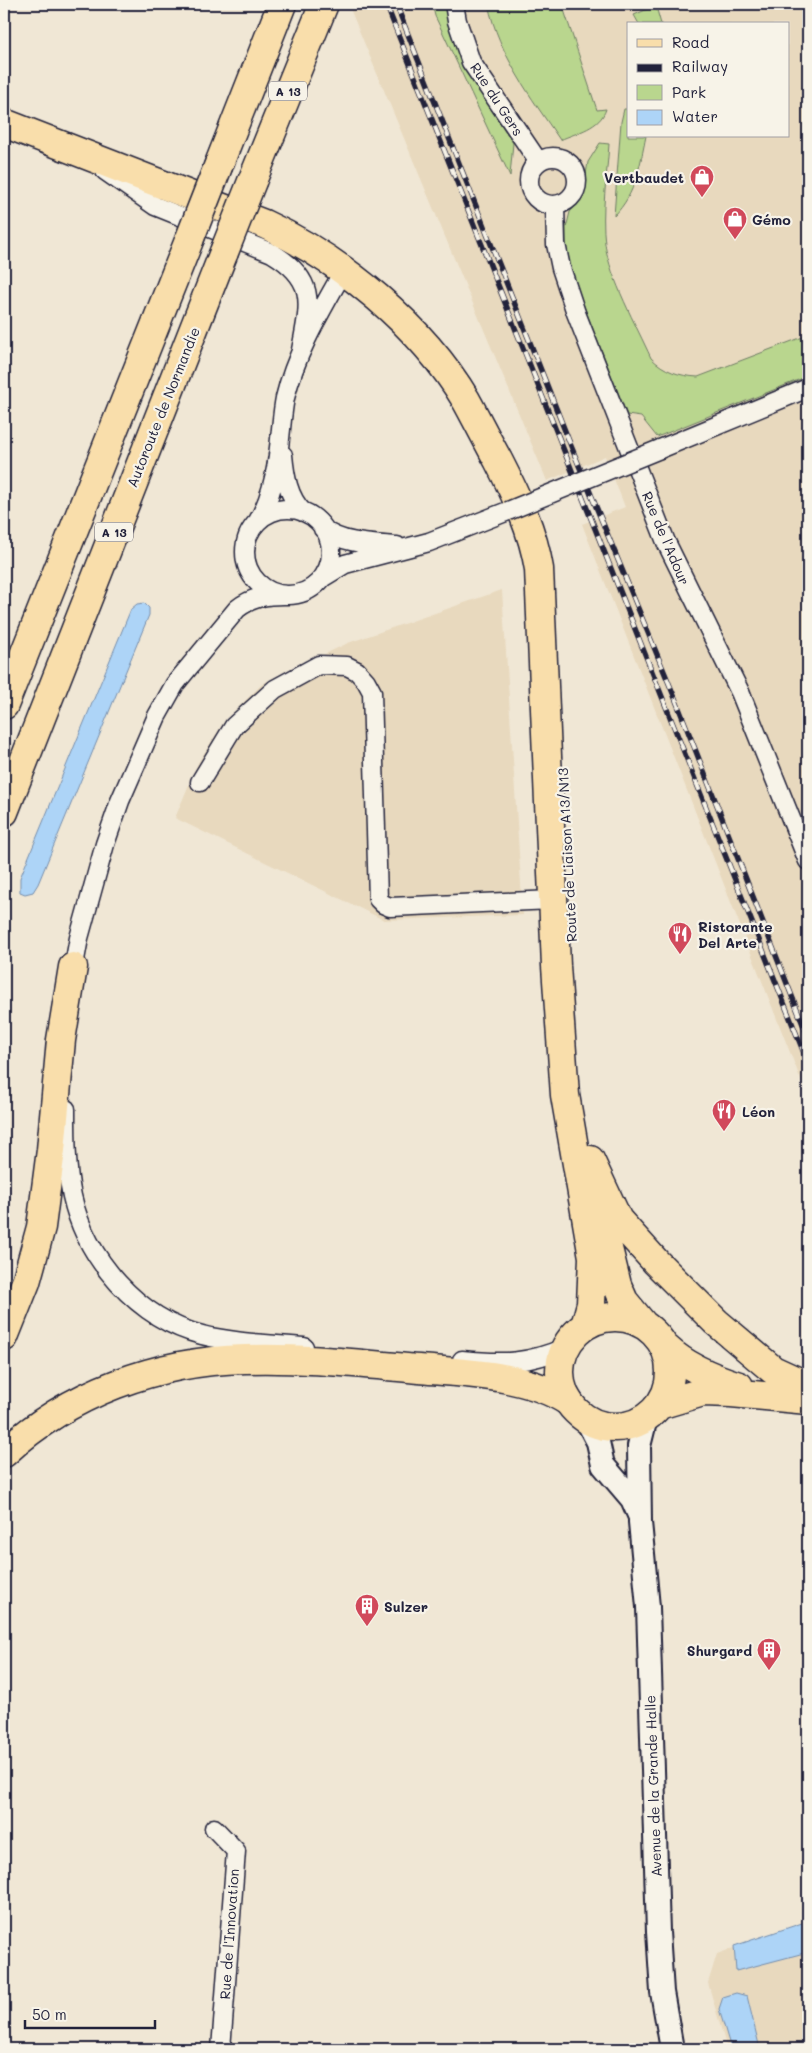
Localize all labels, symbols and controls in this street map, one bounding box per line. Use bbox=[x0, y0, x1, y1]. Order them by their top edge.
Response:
legend bbox=[627, 22, 790, 138]
text: Road bbox=[672, 32, 709, 52]
text: Railway bbox=[672, 56, 728, 76]
street label: Rue du Gers bbox=[466, 59, 528, 139]
road number: A 13 bbox=[269, 82, 307, 100]
text: Park bbox=[672, 82, 706, 102]
text: Water bbox=[672, 106, 718, 126]
shop icon: Vertbaudet bbox=[689, 164, 715, 198]
place label: Vertbaudet bbox=[604, 168, 684, 187]
shop icon: Gémo bbox=[722, 206, 748, 240]
place label: Gémo bbox=[752, 210, 791, 229]
street label: Autoroute de Normandie bbox=[122, 324, 204, 490]
street label: Rue de l'Adour bbox=[638, 488, 694, 588]
road number: A 13 bbox=[95, 522, 133, 542]
street label: Route de Liaison A13/N13 bbox=[553, 767, 581, 943]
place label: Ristorante Del Arte bbox=[698, 917, 773, 952]
restaurant icon: Ristorante Del Arte bbox=[667, 921, 693, 955]
restaurant icon: Léon bbox=[711, 1098, 737, 1132]
place label: Léon bbox=[742, 1102, 775, 1121]
building icon: Sulzer bbox=[354, 1593, 380, 1627]
place label: Sulzer bbox=[384, 1597, 428, 1616]
building icon: Shurgard bbox=[756, 1637, 782, 1671]
place label: Shurgard bbox=[687, 1641, 752, 1660]
street label: Avenue de la Grande Halle bbox=[640, 1695, 666, 1877]
street label: Rue de l'Innovation bbox=[215, 1868, 243, 2000]
scale bar bbox=[25, 1998, 155, 2030]
text: 50 m bbox=[32, 2004, 67, 2024]

